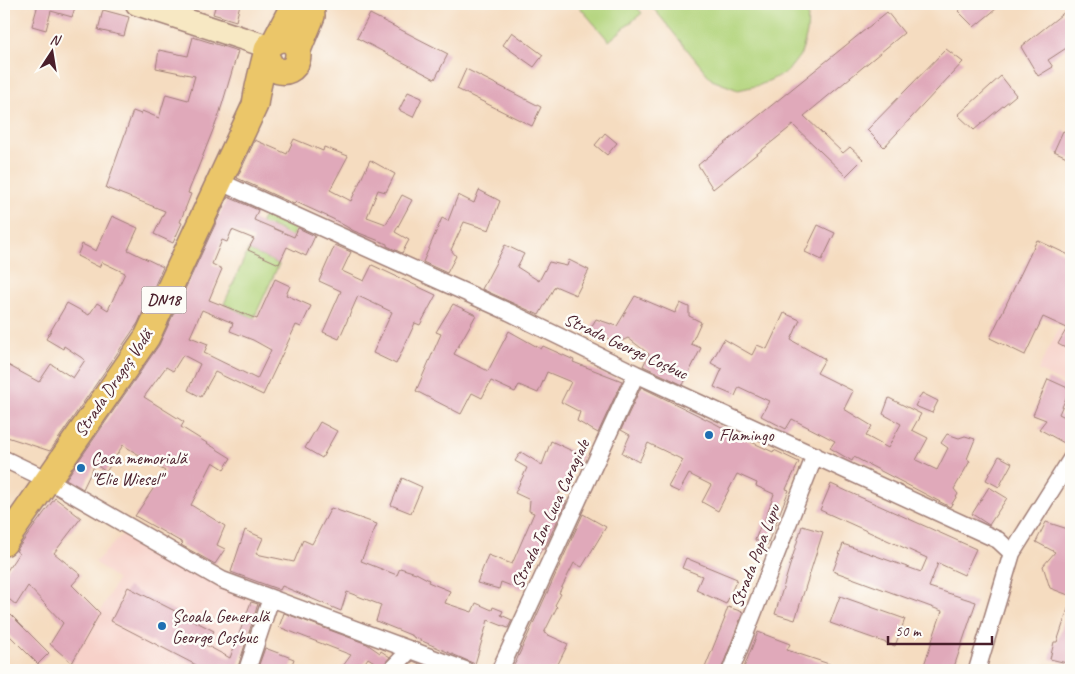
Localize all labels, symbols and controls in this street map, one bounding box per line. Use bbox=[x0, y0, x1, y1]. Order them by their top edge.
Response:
north arrow bbox=[28, 28, 78, 78]
text: N bbox=[49, 31, 63, 49]
road number: DN18 bbox=[142, 286, 186, 314]
street label: Strada George Coșbuc bbox=[561, 308, 692, 385]
street label: Strada Dragoș Vodă bbox=[69, 323, 158, 441]
place label: Flamingo bbox=[719, 424, 775, 446]
marker: Flamingo bbox=[703, 429, 715, 441]
street label: Strada Ion Luca Caragiale bbox=[506, 435, 595, 592]
place label: Casa memorială "Elie Wiesel" bbox=[91, 447, 189, 490]
marker: Casa memorială "Elie Wiesel" bbox=[75, 462, 87, 474]
street label: Strada Popa Lupu bbox=[725, 500, 785, 611]
place label: Școala Generală George Coșbuc bbox=[172, 605, 271, 648]
scale bar bbox=[888, 614, 991, 646]
marker: Școala Generală George Coșbuc bbox=[156, 620, 168, 632]
text: 50 m bbox=[895, 622, 922, 641]

